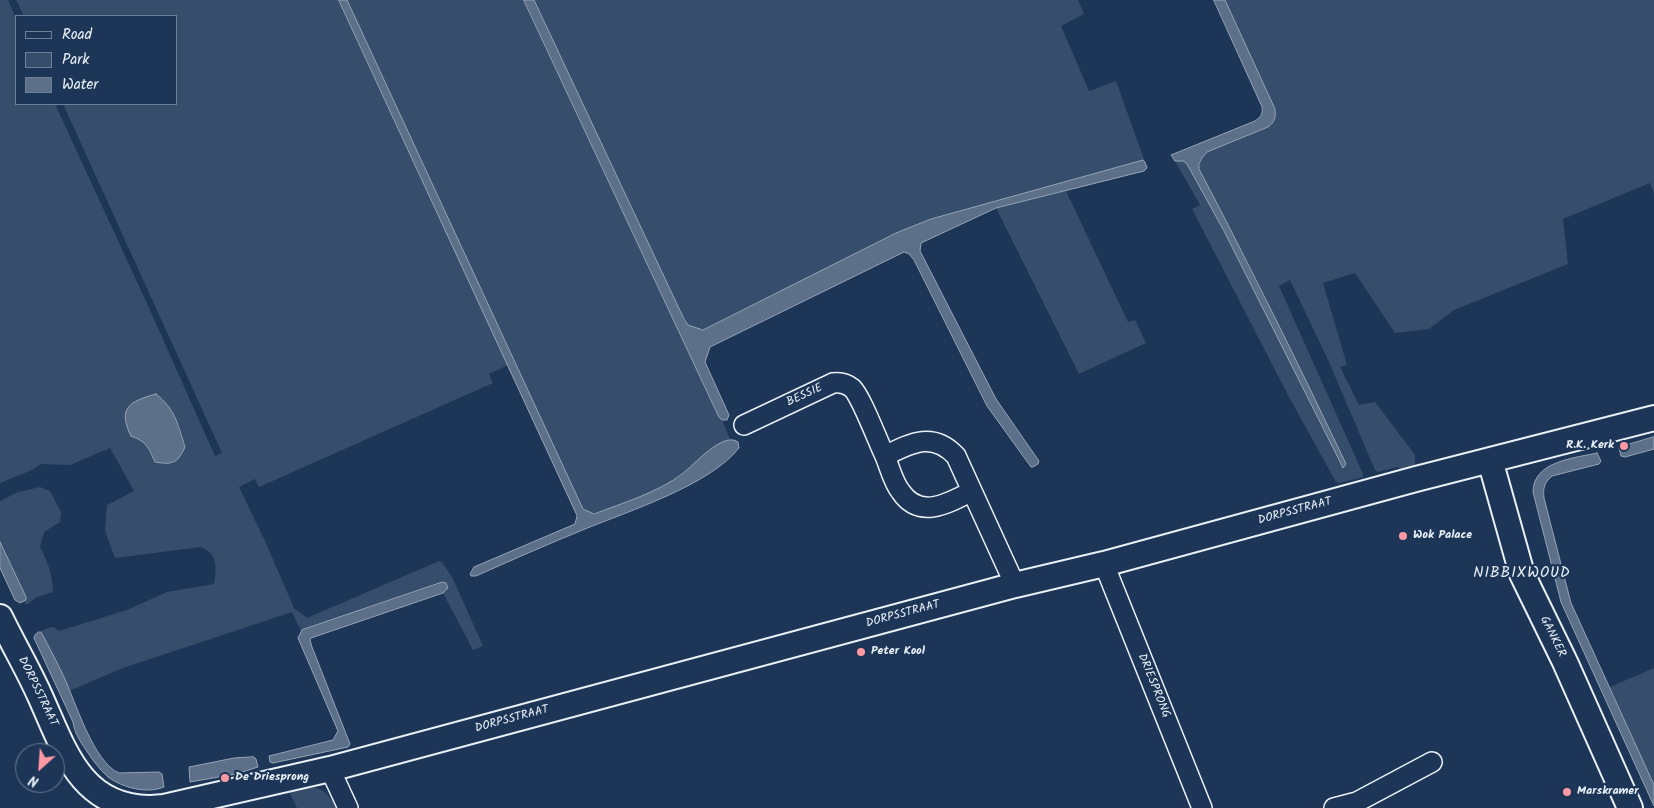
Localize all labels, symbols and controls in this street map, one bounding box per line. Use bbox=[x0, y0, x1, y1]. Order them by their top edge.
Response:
legend bbox=[15, 15, 178, 105]
text: Road bbox=[62, 23, 92, 47]
text: Park bbox=[62, 48, 89, 72]
text: Water bbox=[62, 73, 98, 97]
street label: BESSIE bbox=[785, 381, 825, 411]
place label: R.K. Kerk bbox=[1566, 439, 1614, 453]
marker: R.K. Kerk bbox=[1618, 440, 1630, 452]
street label: DORPSSTRAAT bbox=[1257, 495, 1333, 529]
place label: Wok Palace bbox=[1413, 529, 1472, 543]
marker: Wok Palace bbox=[1397, 530, 1409, 542]
district label: NIBBIXWOUD bbox=[1472, 565, 1572, 583]
street label: DORPSSTRAAT bbox=[865, 598, 941, 632]
street label: GANKER bbox=[1536, 614, 1568, 660]
place label: Peter Kool bbox=[871, 645, 925, 659]
marker: Peter Kool bbox=[855, 646, 867, 658]
street label: DRIESPRONG bbox=[1134, 652, 1172, 720]
street label: DORPSSTRAAT bbox=[14, 655, 60, 729]
street label: DORPSSTRAAT bbox=[474, 703, 550, 737]
north arrow bbox=[15, 743, 65, 793]
text: N bbox=[25, 769, 43, 792]
place label: De Driesprong bbox=[235, 771, 309, 785]
marker: De Driesprong bbox=[219, 772, 231, 784]
place label: Marskramer bbox=[1577, 785, 1639, 799]
marker: Marskramer bbox=[1561, 786, 1573, 798]

